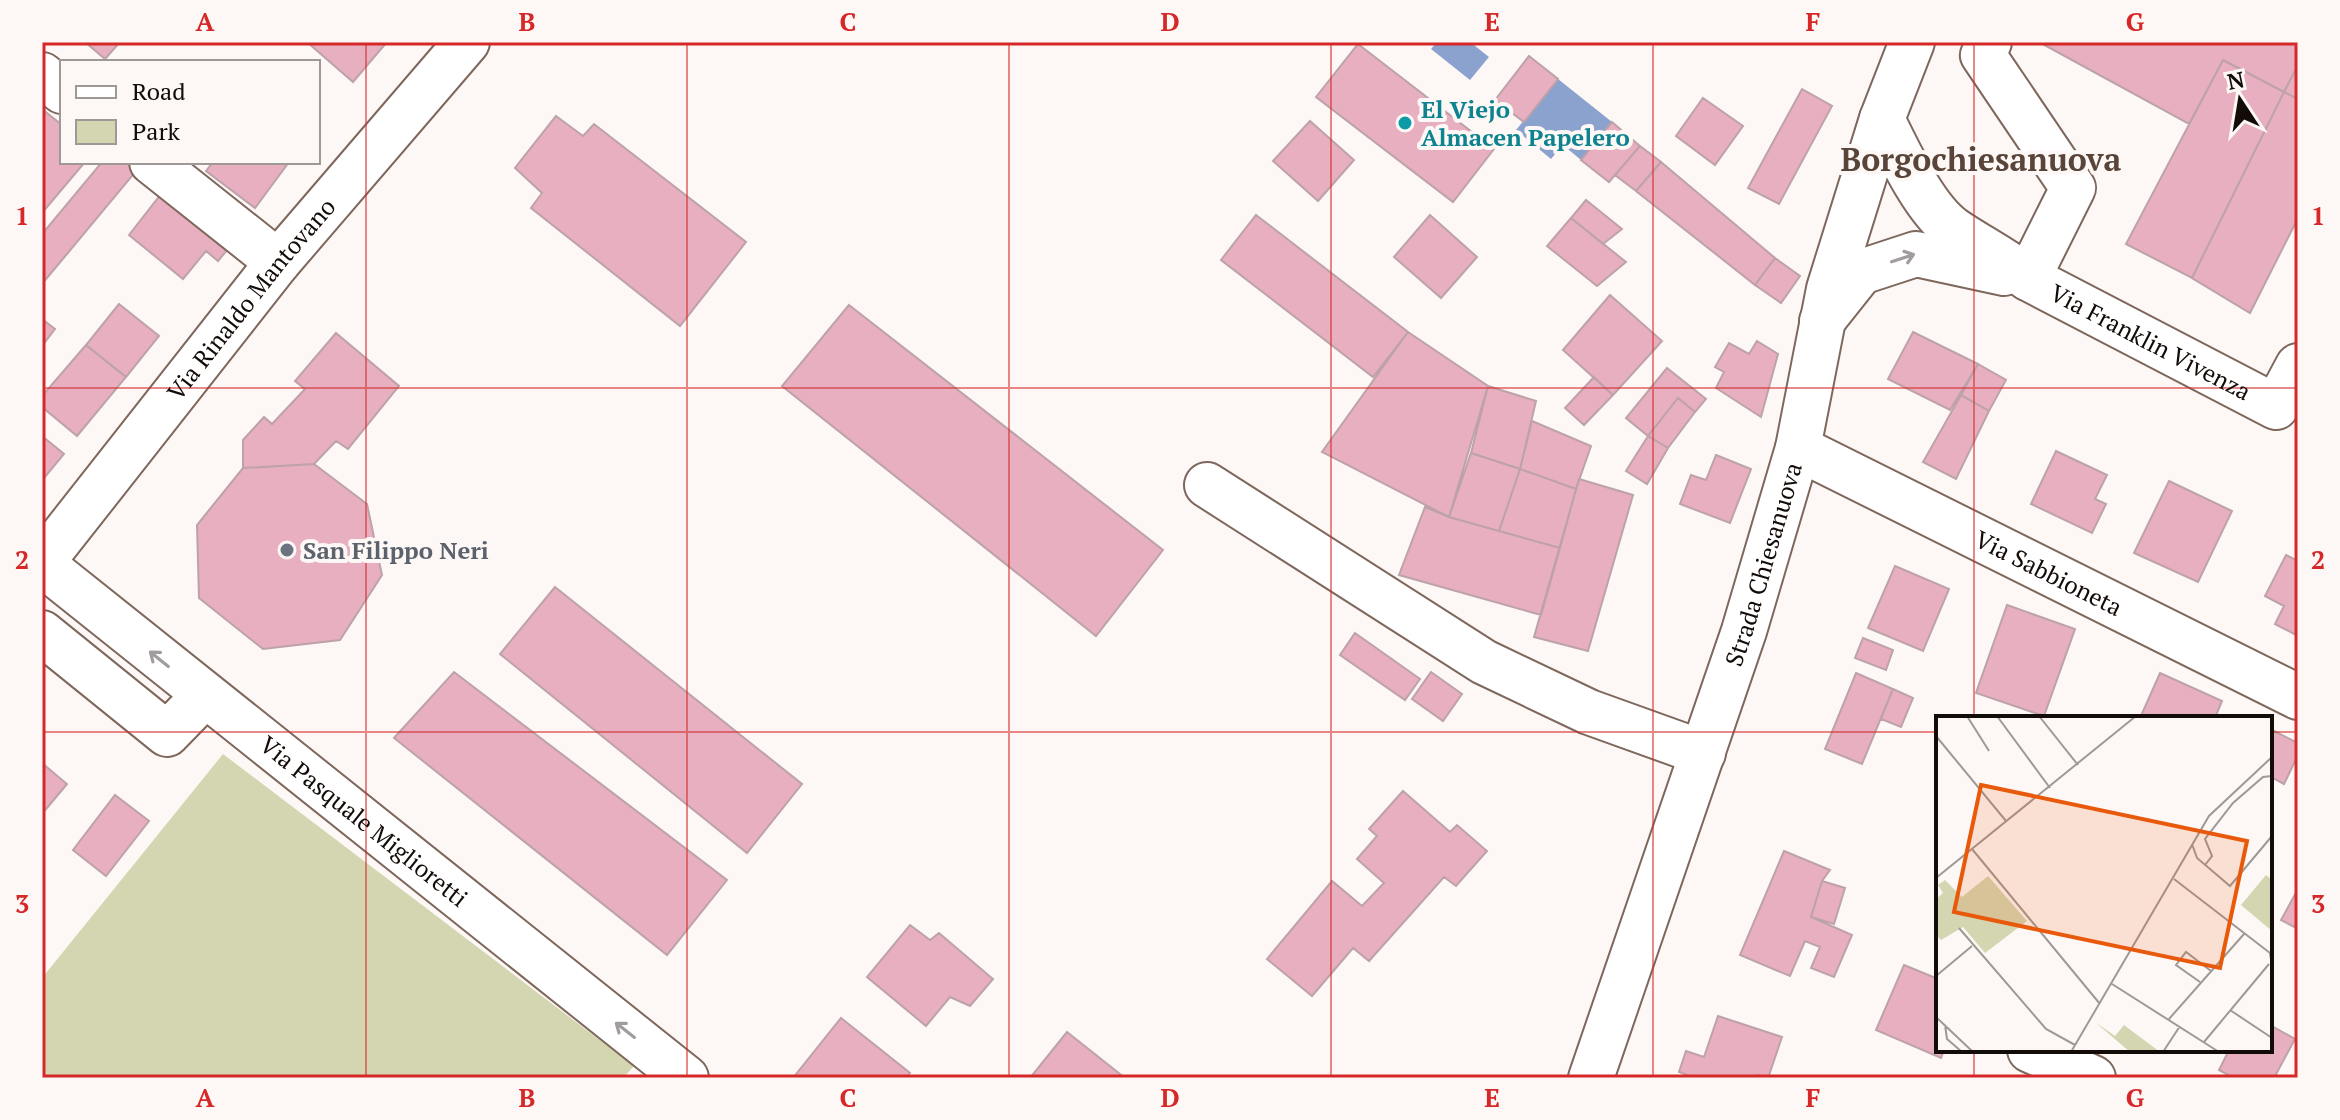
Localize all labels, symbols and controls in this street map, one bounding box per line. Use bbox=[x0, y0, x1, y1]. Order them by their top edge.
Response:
text: A bbox=[196, 4, 215, 38]
text: B bbox=[519, 4, 535, 38]
text: C bbox=[840, 4, 856, 38]
text: D bbox=[1160, 4, 1180, 38]
text: E bbox=[1484, 4, 1500, 38]
text: F bbox=[1806, 4, 1821, 38]
text: G bbox=[2126, 4, 2145, 38]
legend bbox=[60, 60, 320, 164]
north arrow bbox=[2200, 60, 2280, 140]
text: N bbox=[2225, 64, 2247, 96]
text: Road bbox=[132, 75, 186, 107]
place label: El Viejo Almacen Papelero bbox=[1421, 93, 1630, 153]
marker: El Viejo Almacen Papelero bbox=[1396, 114, 1414, 132]
text: Park bbox=[132, 115, 181, 147]
district label: Borgochiesanuova bbox=[1841, 138, 2122, 180]
street label: Via Rinaldo Mantovano bbox=[160, 191, 342, 406]
text: 1 bbox=[15, 198, 29, 232]
text: 1 bbox=[2311, 198, 2325, 232]
one-way arrow bbox=[1890, 250, 1915, 265]
street label: Via Franklin Vivenza bbox=[2045, 276, 2257, 407]
street label: Strada Chiesanuova bbox=[1717, 459, 1809, 670]
street label: Via Sabbioneta bbox=[1970, 523, 2128, 623]
place label: San Filippo Neri bbox=[303, 534, 489, 566]
marker: San Filippo Neri bbox=[278, 541, 296, 559]
text: 2 bbox=[15, 542, 29, 576]
text: 2 bbox=[2311, 542, 2325, 576]
one-way arrow bbox=[148, 650, 169, 668]
inset map bbox=[1936, 716, 2272, 1052]
street label: Via Pasquale Miglioretti bbox=[253, 728, 475, 914]
text: 3 bbox=[15, 886, 29, 920]
text: 3 bbox=[2311, 886, 2325, 920]
one-way arrow bbox=[615, 1021, 636, 1038]
text: A bbox=[196, 1080, 215, 1114]
text: B bbox=[519, 1080, 535, 1114]
text: C bbox=[840, 1080, 856, 1114]
text: D bbox=[1160, 1080, 1180, 1114]
text: E bbox=[1484, 1080, 1500, 1114]
text: F bbox=[1806, 1080, 1821, 1114]
text: G bbox=[2126, 1080, 2145, 1114]

